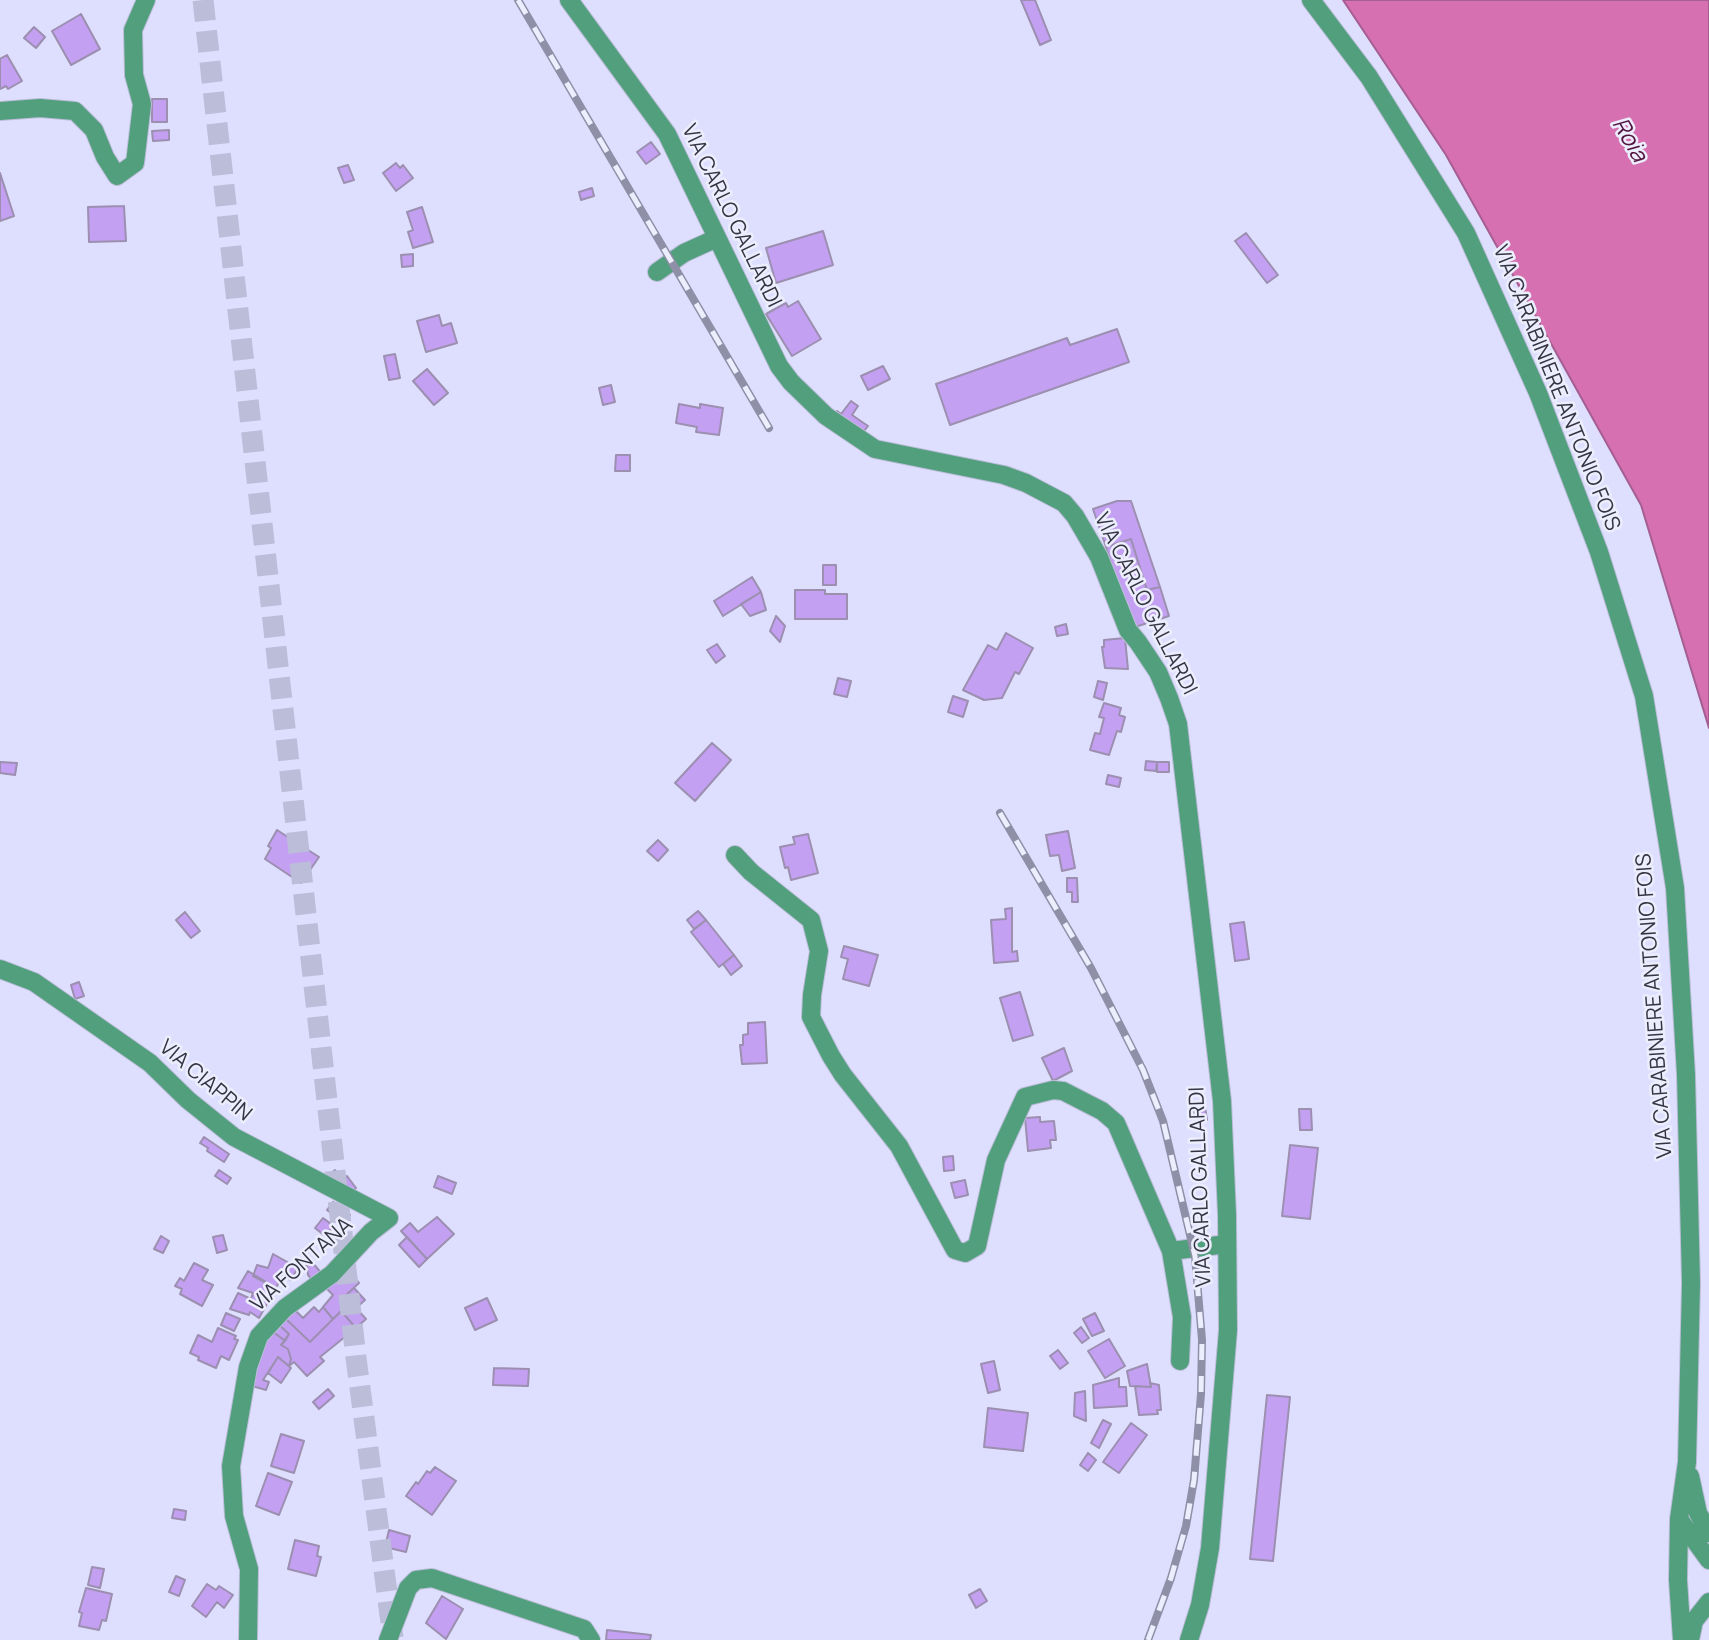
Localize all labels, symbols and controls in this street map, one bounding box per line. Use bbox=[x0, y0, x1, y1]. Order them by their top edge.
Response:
water label: Roia bbox=[1605, 113, 1653, 167]
street label: VIA CARLO GALLARDI bbox=[676, 120, 786, 312]
street label: VIA CARABINIERE ANTONIO FOIS bbox=[1487, 242, 1625, 534]
street label: VIA CARLO GALLARDI bbox=[1088, 509, 1202, 699]
street label: VIA CARABINIERE ANTONIO FOIS bbox=[1632, 853, 1678, 1159]
street label: VIA CIAPPIN bbox=[154, 1035, 256, 1127]
street label: VIA CARLO GALLARDI bbox=[1185, 1086, 1217, 1288]
street label: VIA FONTANA bbox=[246, 1213, 358, 1317]

